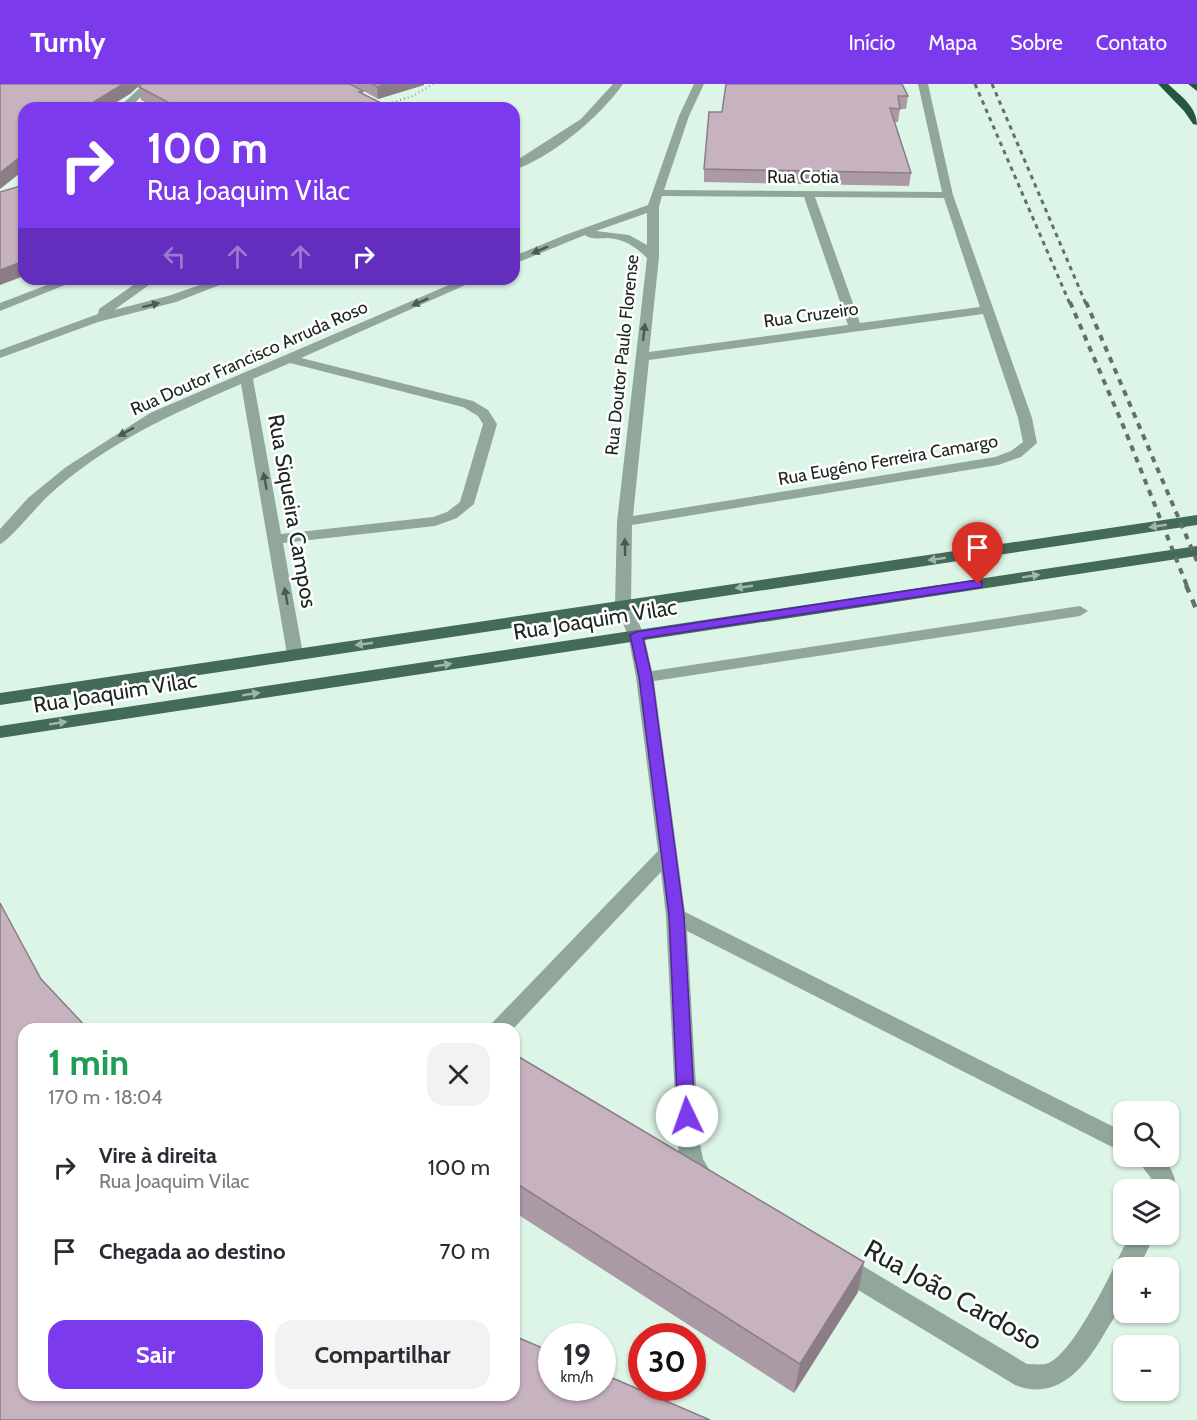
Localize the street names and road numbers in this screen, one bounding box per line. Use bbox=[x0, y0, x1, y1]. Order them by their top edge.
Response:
street label: Rua Cotia bbox=[767, 166, 839, 188]
street label: Rua Doutor Paulo Florense bbox=[601, 253, 643, 457]
street label: Rua Doutor Francisco Arruda Roso bbox=[127, 296, 371, 420]
street label: Rua Cruzeiro bbox=[762, 297, 860, 333]
street label: Rua Siqueira Campos bbox=[262, 412, 323, 610]
street label: Rua Eugêno Ferreira Camargo bbox=[776, 430, 1000, 490]
street label: Rua Joaquim Vilac bbox=[511, 593, 679, 646]
street label: Rua Joaquim Vilac bbox=[31, 666, 199, 719]
street label: Rua João Cardoso bbox=[859, 1232, 1048, 1357]

